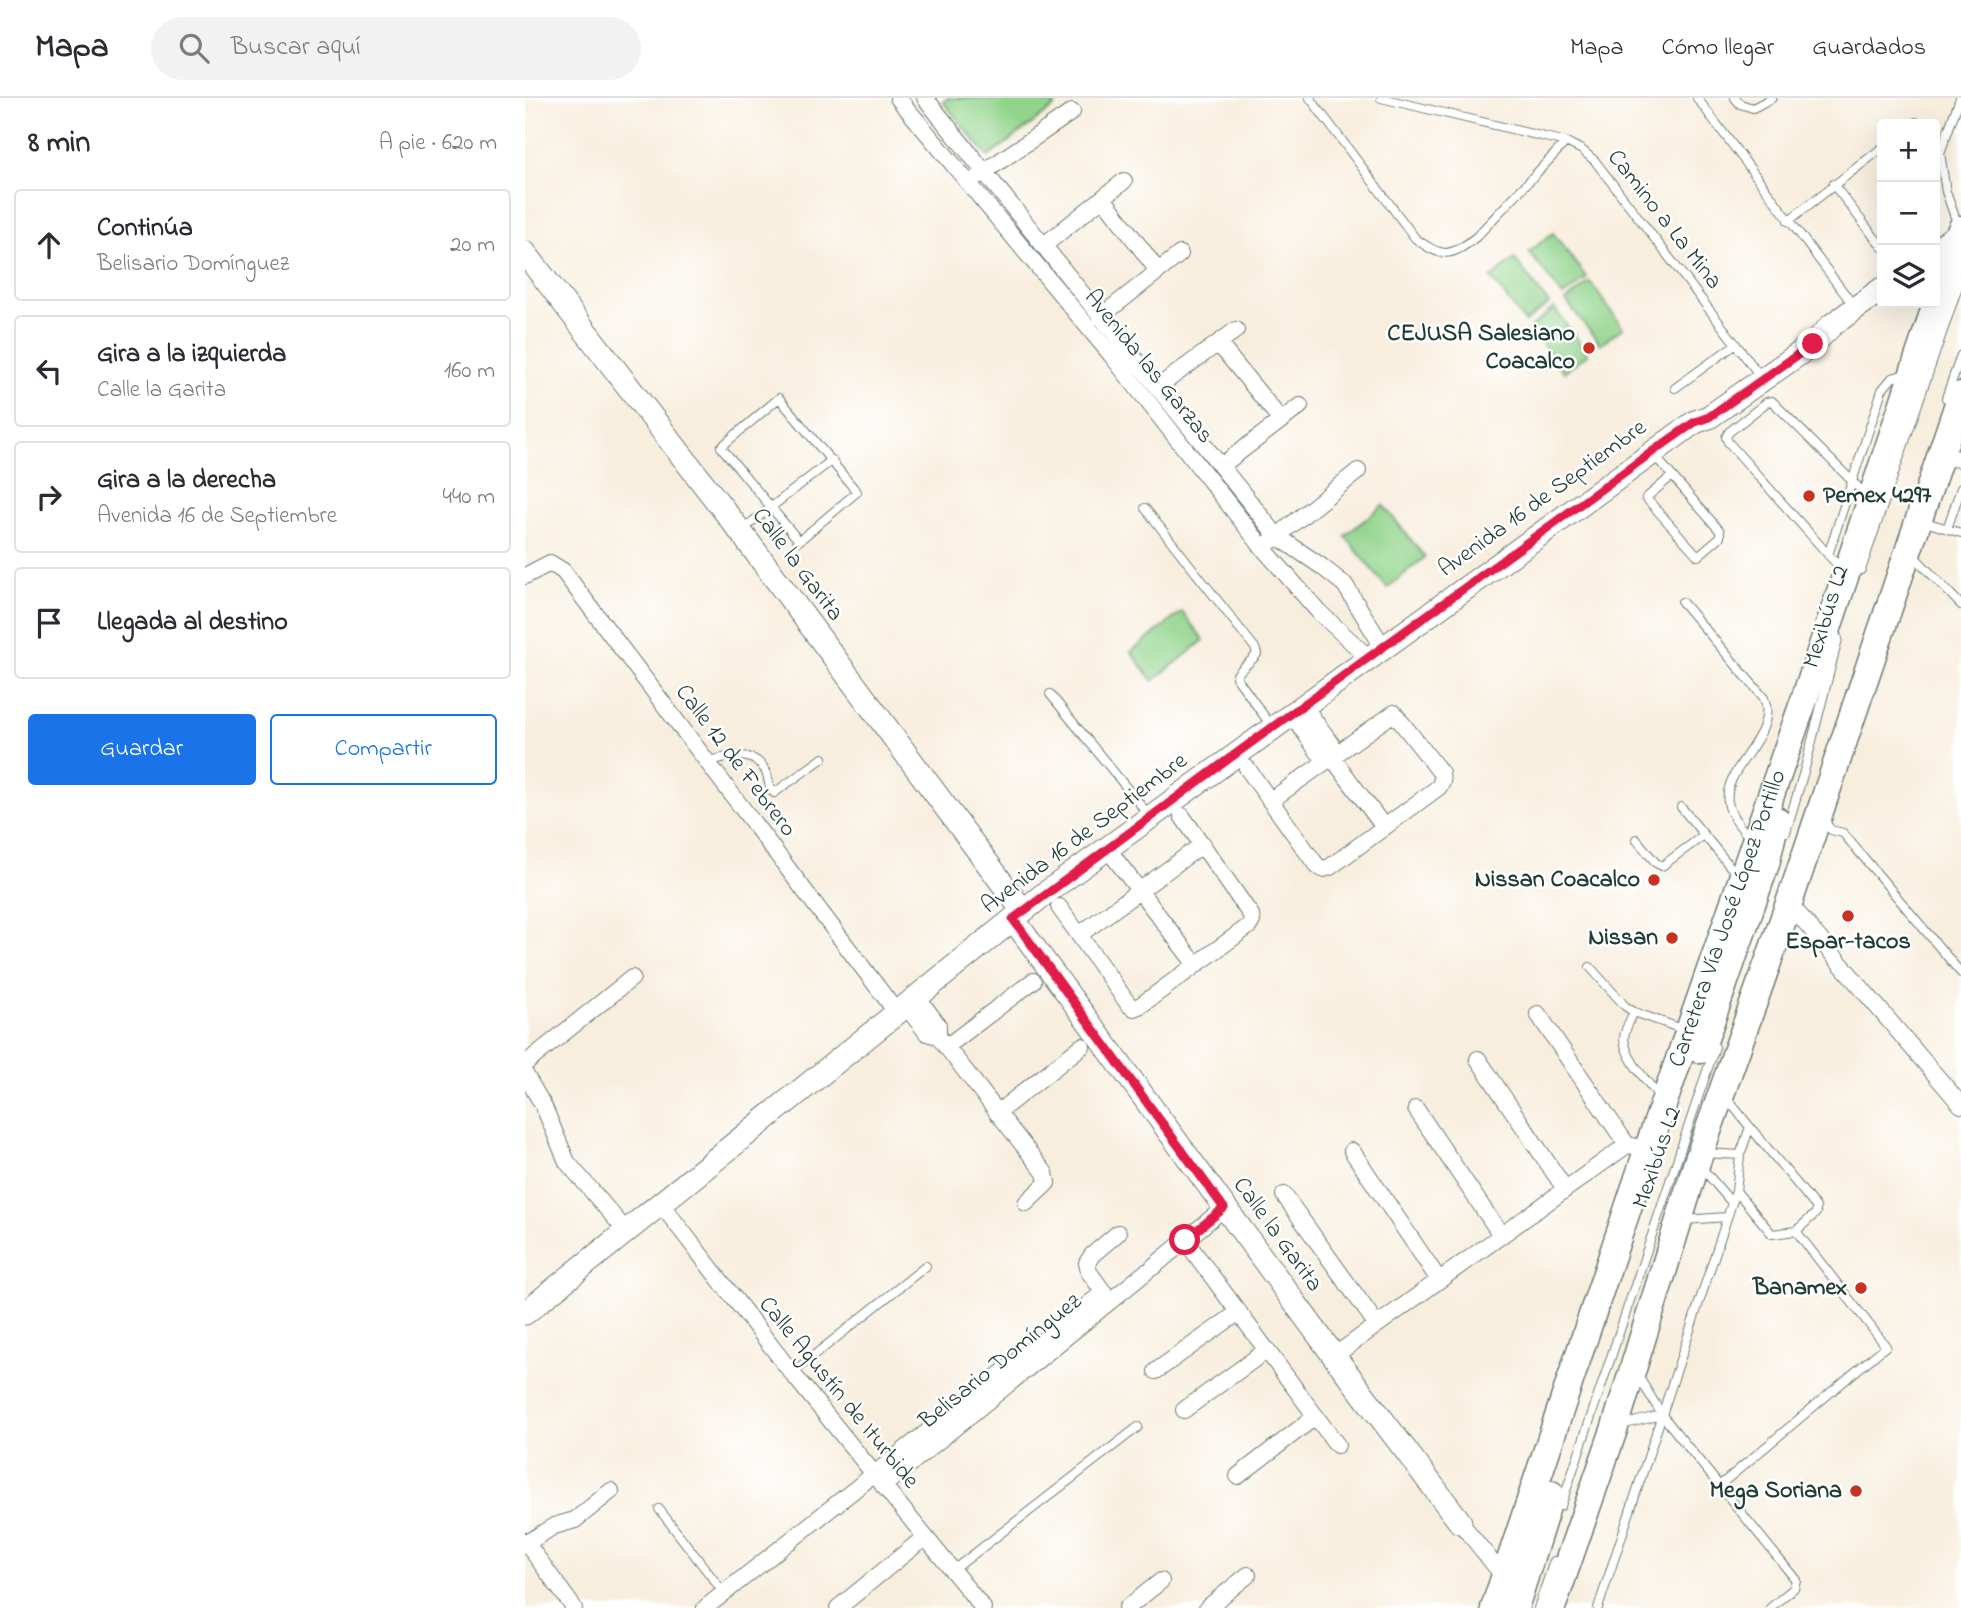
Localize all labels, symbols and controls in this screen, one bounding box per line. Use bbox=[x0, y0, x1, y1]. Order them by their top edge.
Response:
search box bbox=[151, 17, 641, 80]
text: Mapa bbox=[35, 24, 109, 72]
icon: search bbox=[175, 29, 213, 67]
text: Buscar aquí bbox=[231, 29, 361, 67]
text: Mapa bbox=[1570, 31, 1623, 66]
text: Cómo llegar bbox=[1661, 31, 1774, 66]
text: Guardados bbox=[1812, 31, 1926, 66]
map controls bbox=[1877, 119, 1940, 308]
button: + bbox=[1877, 119, 1940, 182]
text: 8 min bbox=[28, 122, 90, 166]
text: A pie · 620 m bbox=[379, 127, 497, 160]
street label: Camino a La Mina bbox=[1598, 142, 1730, 298]
button: − bbox=[1877, 182, 1940, 245]
text: Continúa bbox=[97, 210, 193, 248]
icon: ahead bbox=[30, 226, 68, 264]
text: 20 m bbox=[450, 229, 495, 262]
button: layers bbox=[1877, 245, 1940, 308]
text: Belisario Domínguez bbox=[97, 248, 289, 281]
street label: Avenida las Garzas bbox=[1075, 282, 1221, 452]
place label: CEJUSA Salesiano Coacalco bbox=[1387, 317, 1575, 380]
route end bbox=[1797, 328, 1828, 359]
text: Gira a la izquierda bbox=[97, 336, 286, 374]
marker: CEJUSA Salesiano Coacalco bbox=[1581, 340, 1597, 356]
icon: left bbox=[30, 352, 68, 390]
text: 160 m bbox=[444, 355, 495, 388]
text: Calle la Garita bbox=[97, 374, 226, 407]
street label: Avenida 16 de Septiembre bbox=[1431, 411, 1655, 587]
text: Gira a la derecha bbox=[97, 462, 276, 500]
icon: right bbox=[30, 478, 68, 516]
place label: Pemex 4297 bbox=[1823, 479, 1932, 514]
text: 440 m bbox=[443, 481, 495, 514]
marker: Pemex 4297 bbox=[1801, 488, 1817, 504]
text: Avenida 16 de Septiembre bbox=[97, 500, 337, 533]
street label: Calle la Garita bbox=[742, 501, 852, 629]
street label: Mexibús L2 bbox=[1795, 561, 1859, 673]
icon: arrive bbox=[30, 604, 68, 642]
text: Llegada al destino bbox=[97, 604, 288, 642]
street label: Calle 12 de Febrero bbox=[666, 677, 804, 845]
button: Guardar bbox=[28, 714, 256, 785]
button: Compartir bbox=[270, 714, 497, 785]
street label: Avenida 16 de Septiembre bbox=[974, 745, 1196, 923]
street label: Carretera Vía José López Portillo bbox=[1660, 765, 1796, 1072]
place label: Nissan Coacalco bbox=[1475, 863, 1640, 898]
marker: Nissan Coacalco bbox=[1646, 872, 1662, 888]
marker: Espar-tacos bbox=[1840, 908, 1856, 924]
place label: Nissan bbox=[1588, 921, 1658, 956]
place label: Espar-tacos bbox=[1785, 925, 1911, 960]
marker: Nissan bbox=[1664, 930, 1680, 946]
street label: Mexibús L2 bbox=[1624, 1102, 1692, 1214]
street label: Calle la Garita bbox=[1223, 1170, 1331, 1300]
route start bbox=[1169, 1224, 1200, 1255]
place label: Banamex bbox=[1752, 1271, 1847, 1306]
marker: Banamex bbox=[1853, 1280, 1869, 1296]
street label: Belisario Domínguez bbox=[911, 1285, 1091, 1439]
street label: Calle Agustín de Iturbide bbox=[749, 1289, 927, 1497]
place label: Mega Soriana bbox=[1710, 1474, 1842, 1510]
marker: Mega Soriana bbox=[1848, 1483, 1864, 1499]

